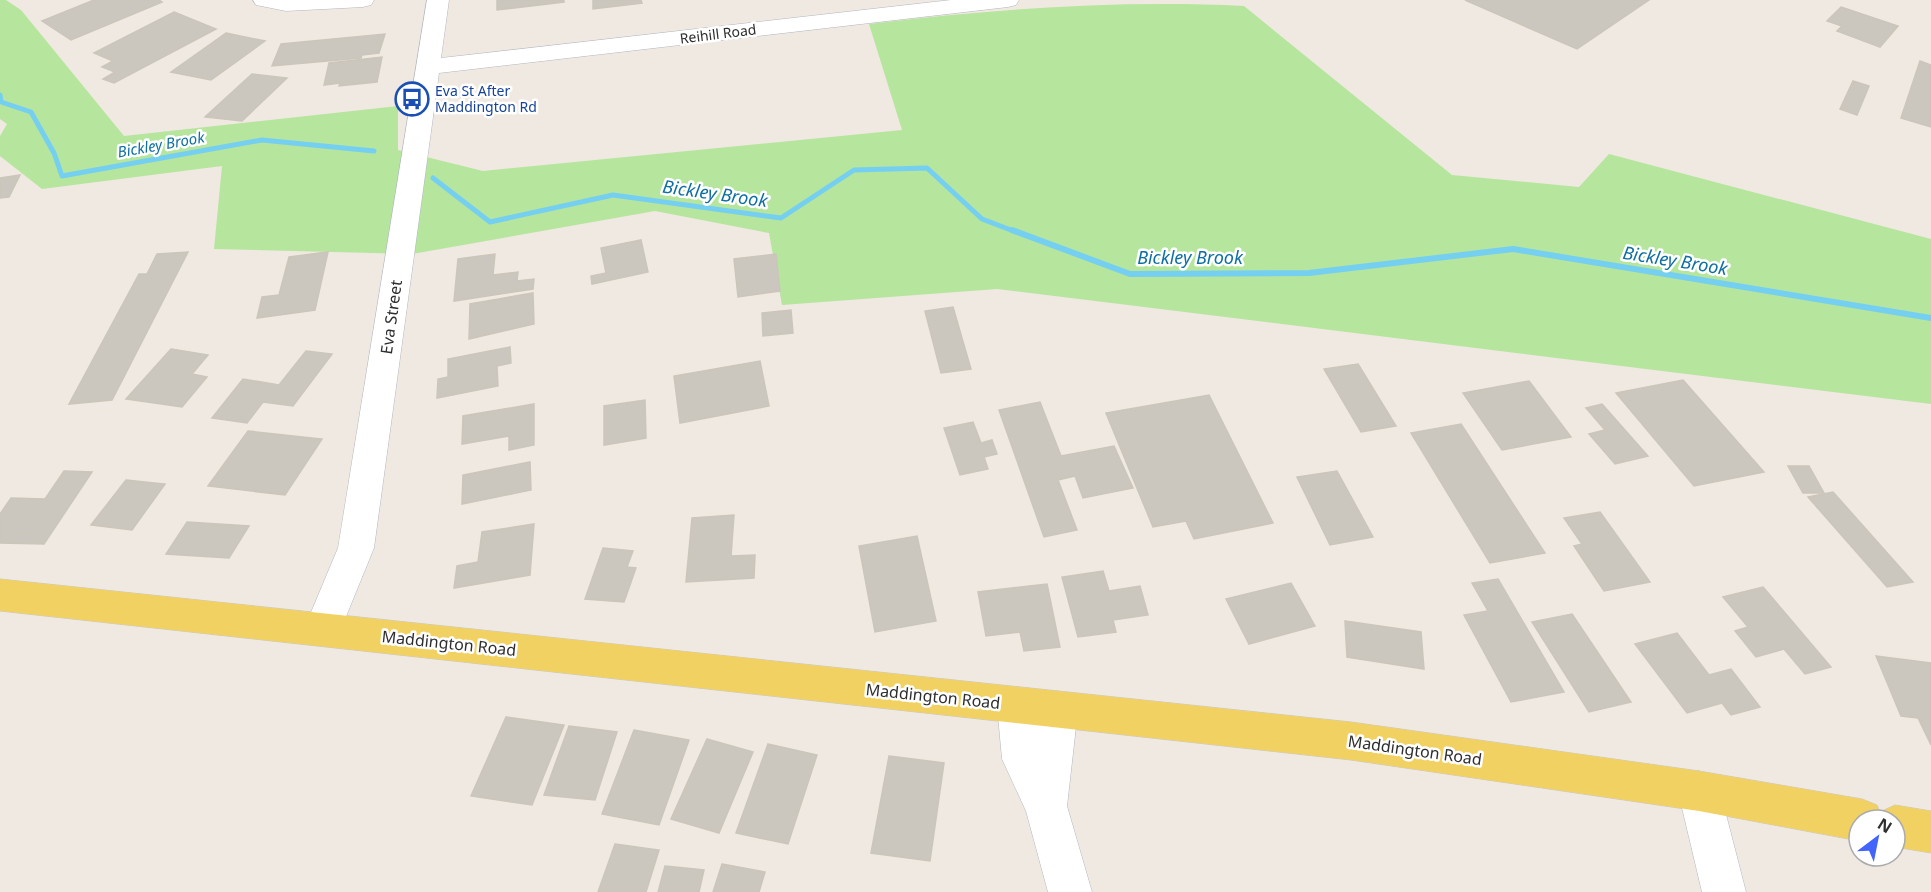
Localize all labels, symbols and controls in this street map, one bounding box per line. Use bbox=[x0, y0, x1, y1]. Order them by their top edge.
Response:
street label: Reihill Road bbox=[679, 19, 757, 48]
bus stop icon: Eva St After Maddington Rd bbox=[394, 81, 430, 117]
place label: Eva St After Maddington Rd bbox=[435, 81, 537, 116]
water label: Bickley Brook bbox=[116, 126, 206, 162]
water label: Bickley Brook bbox=[661, 174, 770, 212]
water label: Bickley Brook bbox=[1621, 240, 1730, 280]
water label: Bickley Brook bbox=[1137, 245, 1244, 269]
street label: Eva Street bbox=[375, 278, 407, 356]
street label: Maddington Road bbox=[381, 625, 517, 661]
street label: Maddington Road bbox=[865, 678, 1001, 714]
street label: Maddington Road bbox=[1347, 730, 1483, 770]
north arrow bbox=[1847, 808, 1907, 868]
text: N bbox=[1874, 813, 1896, 838]

